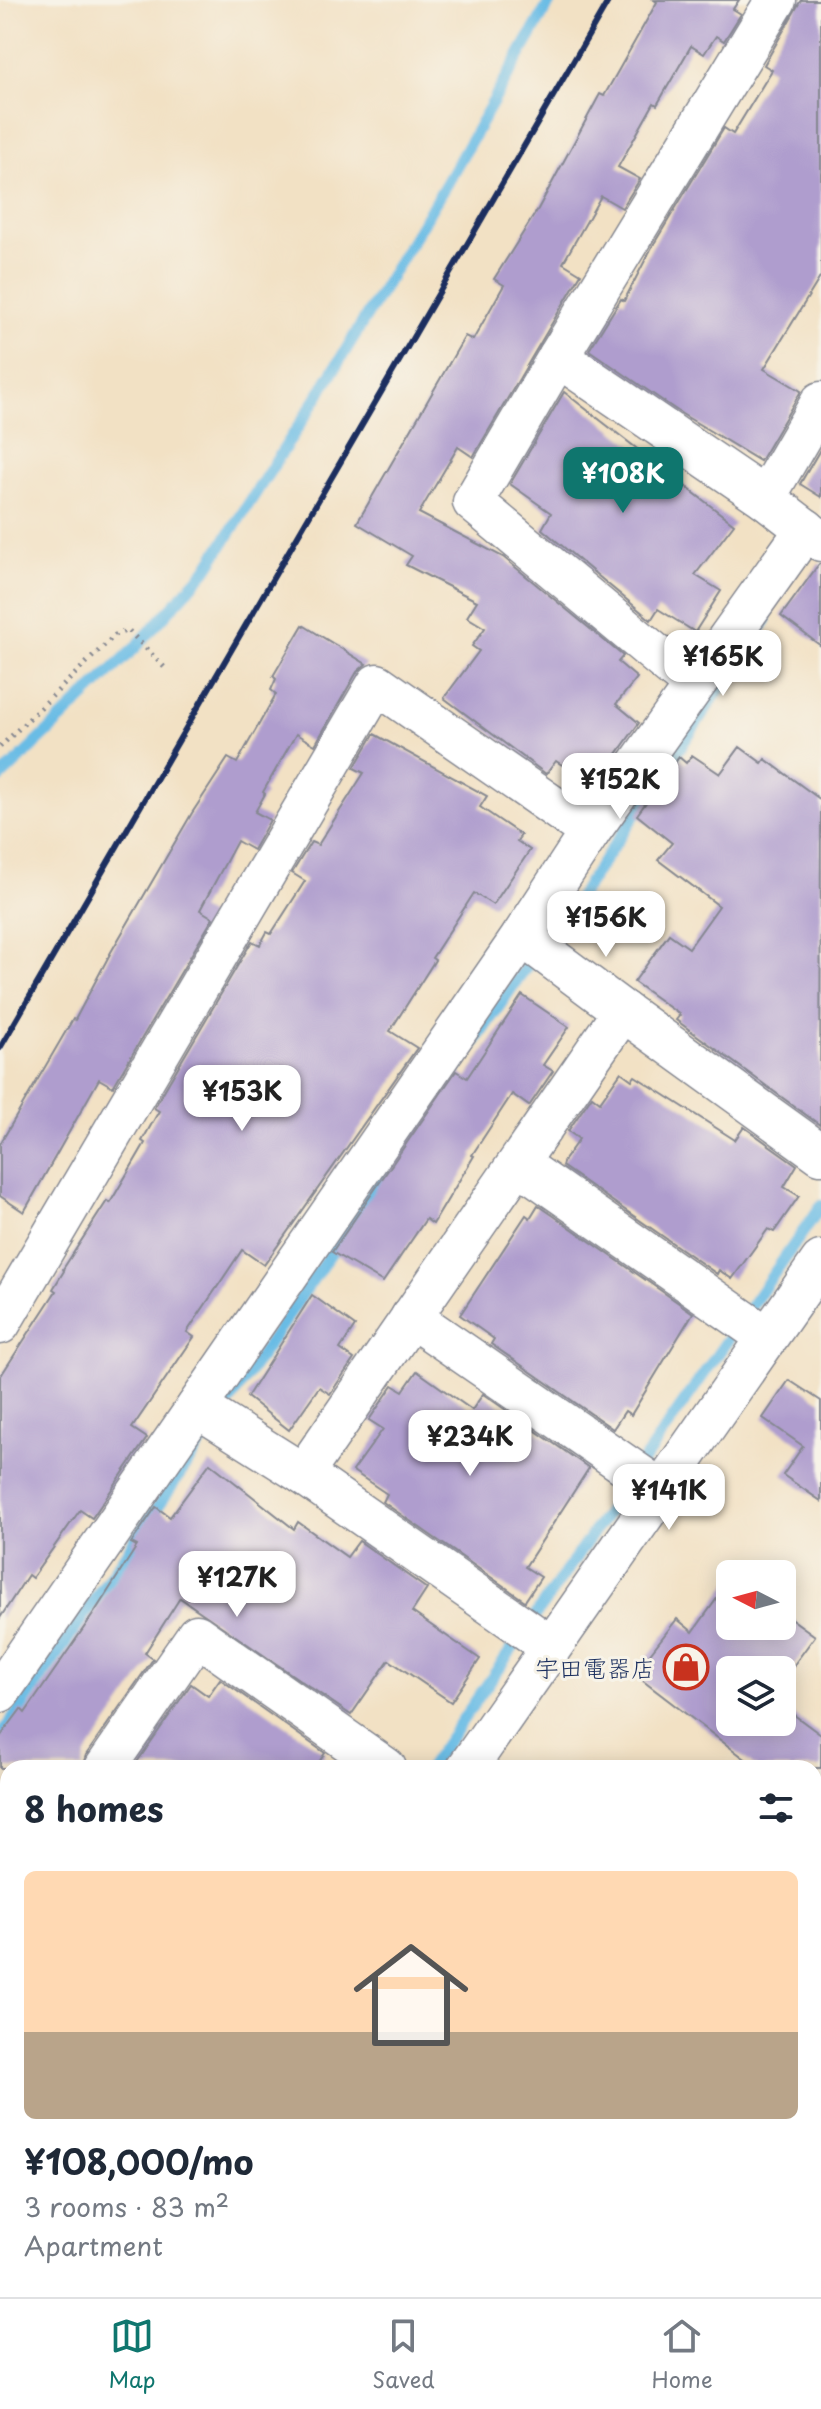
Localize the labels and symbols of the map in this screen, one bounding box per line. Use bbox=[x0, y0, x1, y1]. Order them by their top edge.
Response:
pin: ¥108K bbox=[567, 447, 679, 515]
pin: ¥165K bbox=[667, 630, 779, 698]
pin: ¥152K bbox=[564, 753, 676, 821]
pin: ¥156K bbox=[550, 891, 662, 959]
pin: ¥153K bbox=[186, 1065, 298, 1133]
pin: ¥234K bbox=[414, 1410, 526, 1478]
pin: ¥141K bbox=[613, 1464, 725, 1532]
pin: ¥127K bbox=[181, 1551, 293, 1619]
north arrow bbox=[716, 1560, 796, 1640]
shop icon: 宇田電器店 bbox=[662, 1643, 710, 1691]
place label: 宇田電器店 bbox=[535, 1649, 655, 1685]

